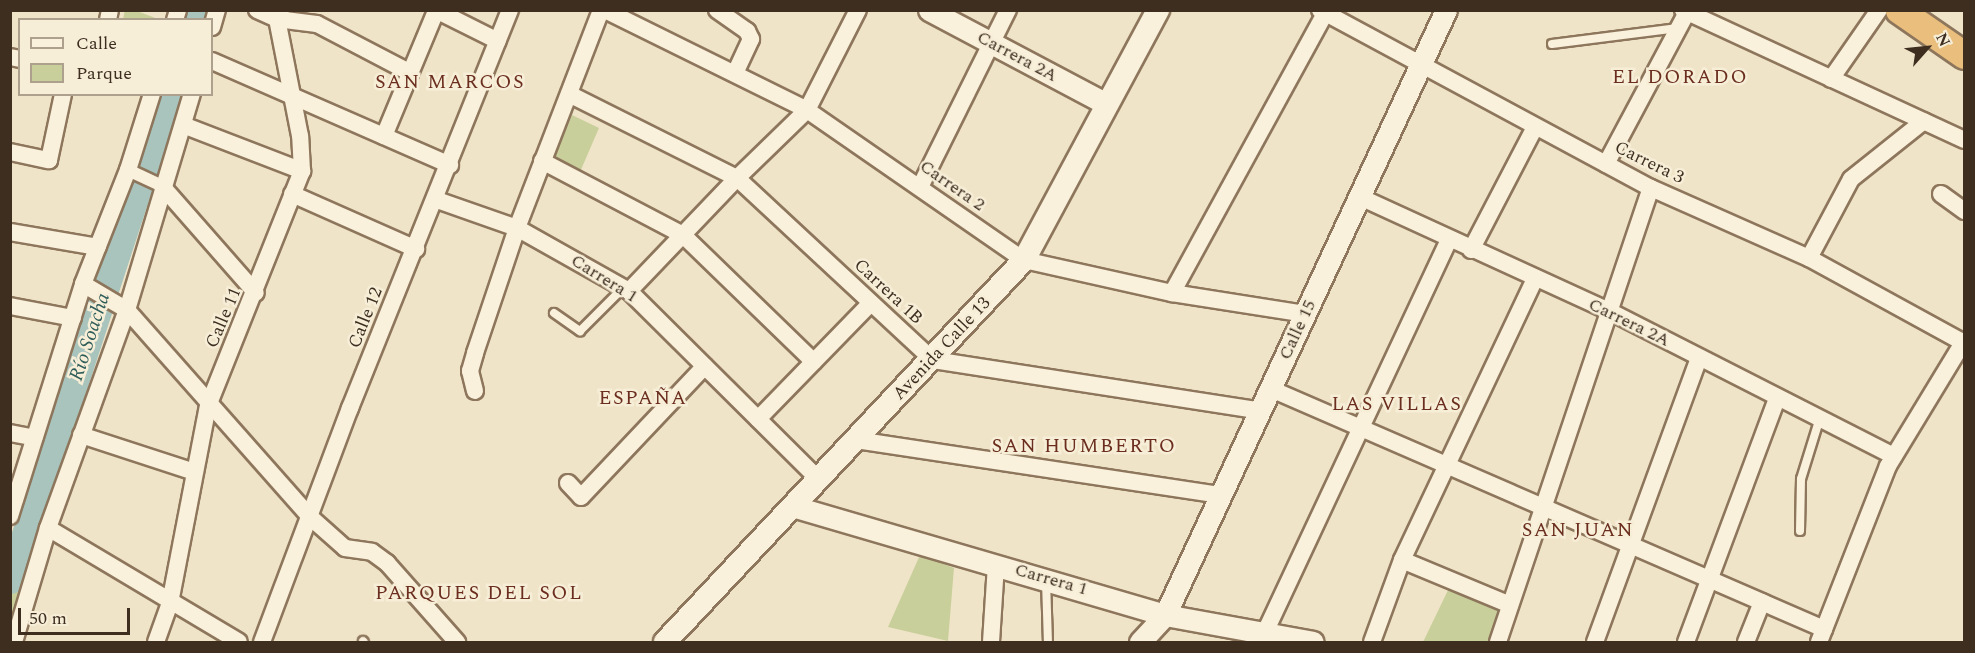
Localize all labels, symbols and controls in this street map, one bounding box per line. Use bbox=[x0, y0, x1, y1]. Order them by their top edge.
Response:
legend bbox=[18, 18, 213, 96]
north arrow bbox=[1897, 18, 1957, 78]
street label: Carrera 2A bbox=[973, 27, 1061, 87]
text: N bbox=[1929, 29, 1957, 51]
text: Calle bbox=[76, 30, 117, 57]
text: Parque bbox=[76, 60, 132, 87]
district label: EL DORADO bbox=[1612, 65, 1748, 89]
district label: SAN MARCOS bbox=[375, 70, 525, 94]
street label: Carrera 3 bbox=[1611, 137, 1687, 189]
street label: Carrera 2 bbox=[915, 156, 989, 216]
street label: Carrera 1 bbox=[567, 250, 641, 308]
street label: Carrera 1B bbox=[849, 255, 927, 329]
street label: Calle 12 bbox=[344, 284, 388, 352]
street label: Calle 11 bbox=[202, 285, 246, 351]
water label: Río Soacha bbox=[64, 290, 116, 384]
street label: Avenida Calle 13 bbox=[889, 293, 995, 405]
street label: Carrera 2A bbox=[1585, 294, 1673, 352]
street label: Calle 15 bbox=[1275, 297, 1321, 363]
district label: ESPAÑA bbox=[598, 386, 688, 410]
district label: LAS VILLAS bbox=[1332, 392, 1462, 416]
district label: SAN HUMBERTO bbox=[992, 434, 1176, 458]
district label: SAN JUAN bbox=[1522, 518, 1634, 542]
street label: Carrera 1 bbox=[1012, 559, 1090, 601]
district label: PARQUES DEL SOL bbox=[375, 581, 583, 605]
scale bar bbox=[21, 596, 134, 634]
text: 50 m bbox=[29, 605, 67, 632]

